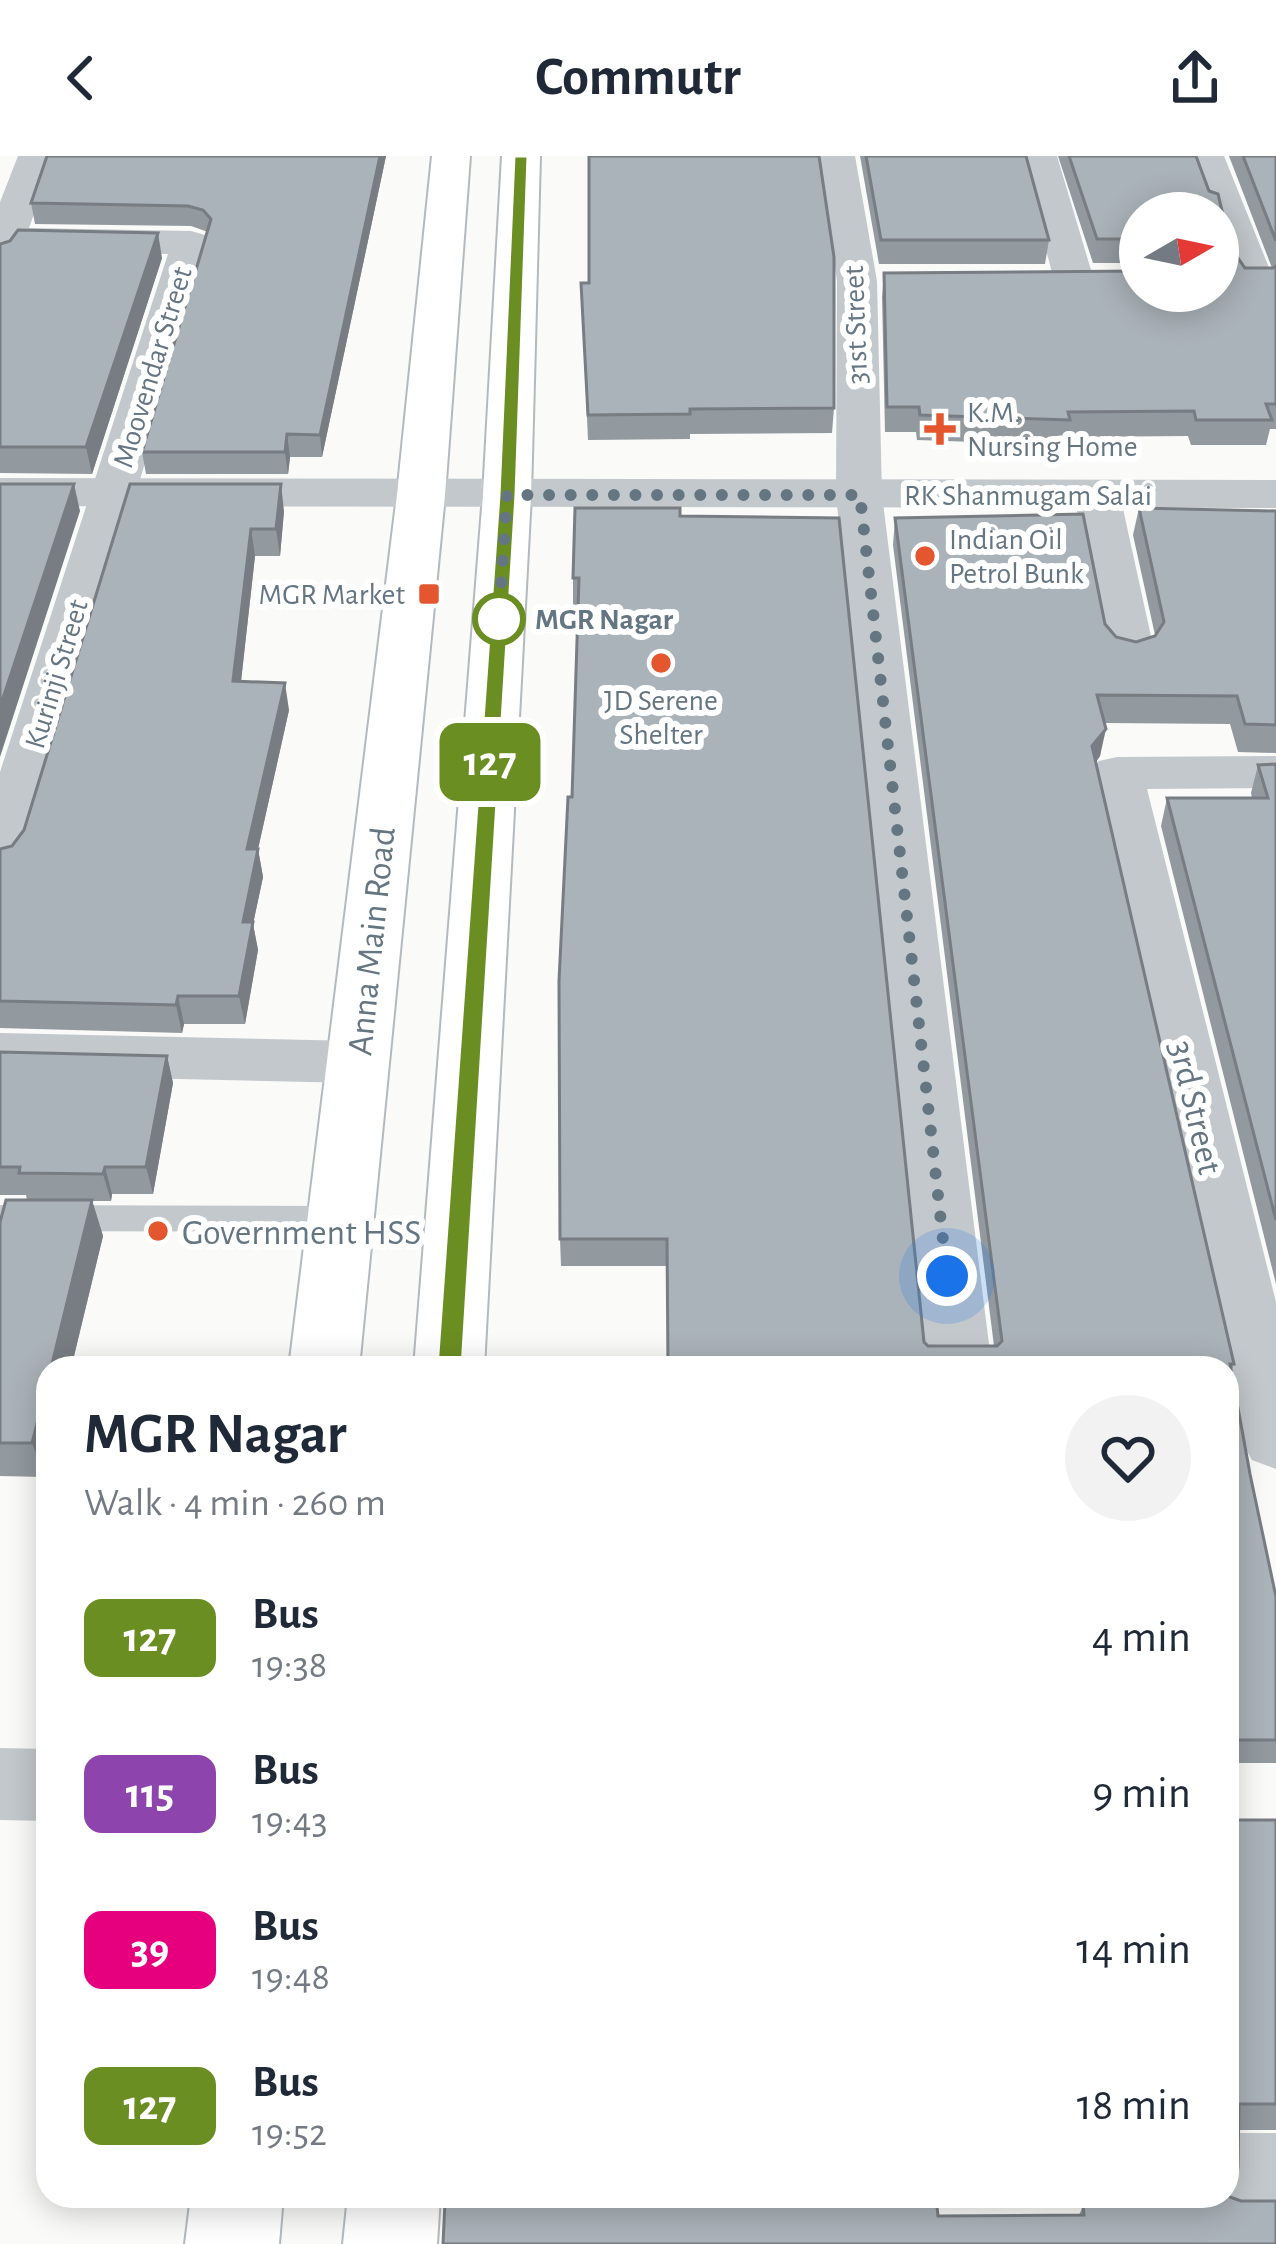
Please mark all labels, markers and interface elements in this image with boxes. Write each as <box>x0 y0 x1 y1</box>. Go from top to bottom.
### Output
icon: back <box>48 45 114 111</box>
icon: share <box>1162 45 1228 111</box>
text: Commutr <box>535 51 741 105</box>
north arrow <box>1119 192 1239 312</box>
map controls <box>1119 192 1239 312</box>
street label: Moovendar Street <box>108 263 198 471</box>
street label: 31st Street <box>839 265 873 385</box>
place label: K.M. Nursing Home <box>967 398 1137 462</box>
marker: K.M. Nursing Home <box>924 413 956 445</box>
street label: RK Shanmugam Salai <box>904 481 1152 511</box>
place label: Indian Oil Petrol Bunk <box>949 525 1084 589</box>
marker: Indian Oil Petrol Bunk <box>912 543 938 569</box>
place label: MGR Market <box>258 580 405 610</box>
marker: MGR Market <box>416 581 442 607</box>
marker: MGR Nagar <box>474 594 524 644</box>
street label: Kurinji Street <box>20 596 94 752</box>
place label: MGR Nagar <box>535 605 674 635</box>
marker: JD Serene Shelter <box>648 650 674 676</box>
place label: JD Serene Shelter <box>604 686 718 750</box>
line badge: 127 <box>421 723 559 801</box>
text: 127 <box>463 741 517 783</box>
street label: Anna Main Road <box>342 825 402 1057</box>
street label: 3rd Street <box>1162 1037 1228 1178</box>
place label: Government HSS <box>182 1215 421 1251</box>
marker: Government HSS <box>145 1218 171 1244</box>
your location <box>917 1246 977 1306</box>
button: heart <box>1065 1395 1191 1521</box>
text: MGR Nagar <box>84 1406 347 1463</box>
text: Walk · 4 min · 260 m <box>84 1484 386 1523</box>
text: Bus <box>252 1592 319 1637</box>
text: 4 min <box>1092 1615 1191 1660</box>
text: 127 <box>123 1617 177 1659</box>
text: 19:38 <box>252 1646 327 1685</box>
text: Bus <box>252 1748 319 1793</box>
text: 9 min <box>1092 1771 1191 1816</box>
text: 115 <box>126 1773 174 1815</box>
text: 19:43 <box>252 1802 328 1841</box>
text: Bus <box>252 1904 319 1949</box>
text: 14 min <box>1076 1927 1191 1972</box>
text: 39 <box>131 1929 169 1971</box>
text: 19:48 <box>252 1958 330 1997</box>
text: Bus <box>252 2060 319 2105</box>
text: 18 min <box>1077 2083 1191 2128</box>
text: 127 <box>123 2085 177 2127</box>
text: 19:52 <box>252 2114 327 2153</box>

